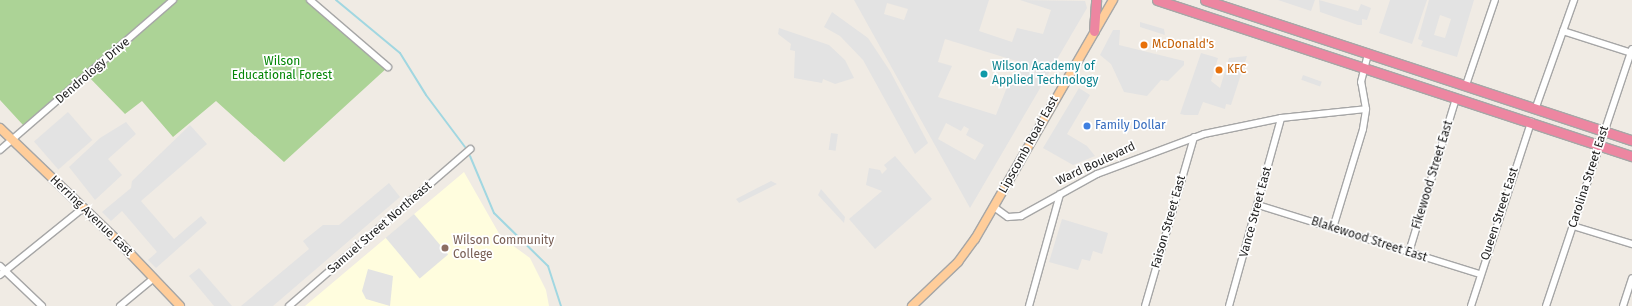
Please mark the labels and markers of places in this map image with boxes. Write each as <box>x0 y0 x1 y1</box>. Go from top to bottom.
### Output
place label: McDonald's <box>1152 38 1214 52</box>
marker: McDonald's <box>1139 40 1149 50</box>
place label: Wilson Academy of Applied Technology <box>992 60 1098 88</box>
place label: KFC <box>1227 63 1246 77</box>
marker: KFC <box>1214 65 1224 75</box>
marker: Wilson Academy of Applied Technology <box>979 69 989 79</box>
place label: Family Dollar <box>1095 119 1166 133</box>
marker: Family Dollar <box>1082 121 1092 131</box>
place label: Wilson Community College <box>453 234 554 262</box>
marker: Wilson Community College <box>440 243 450 253</box>

